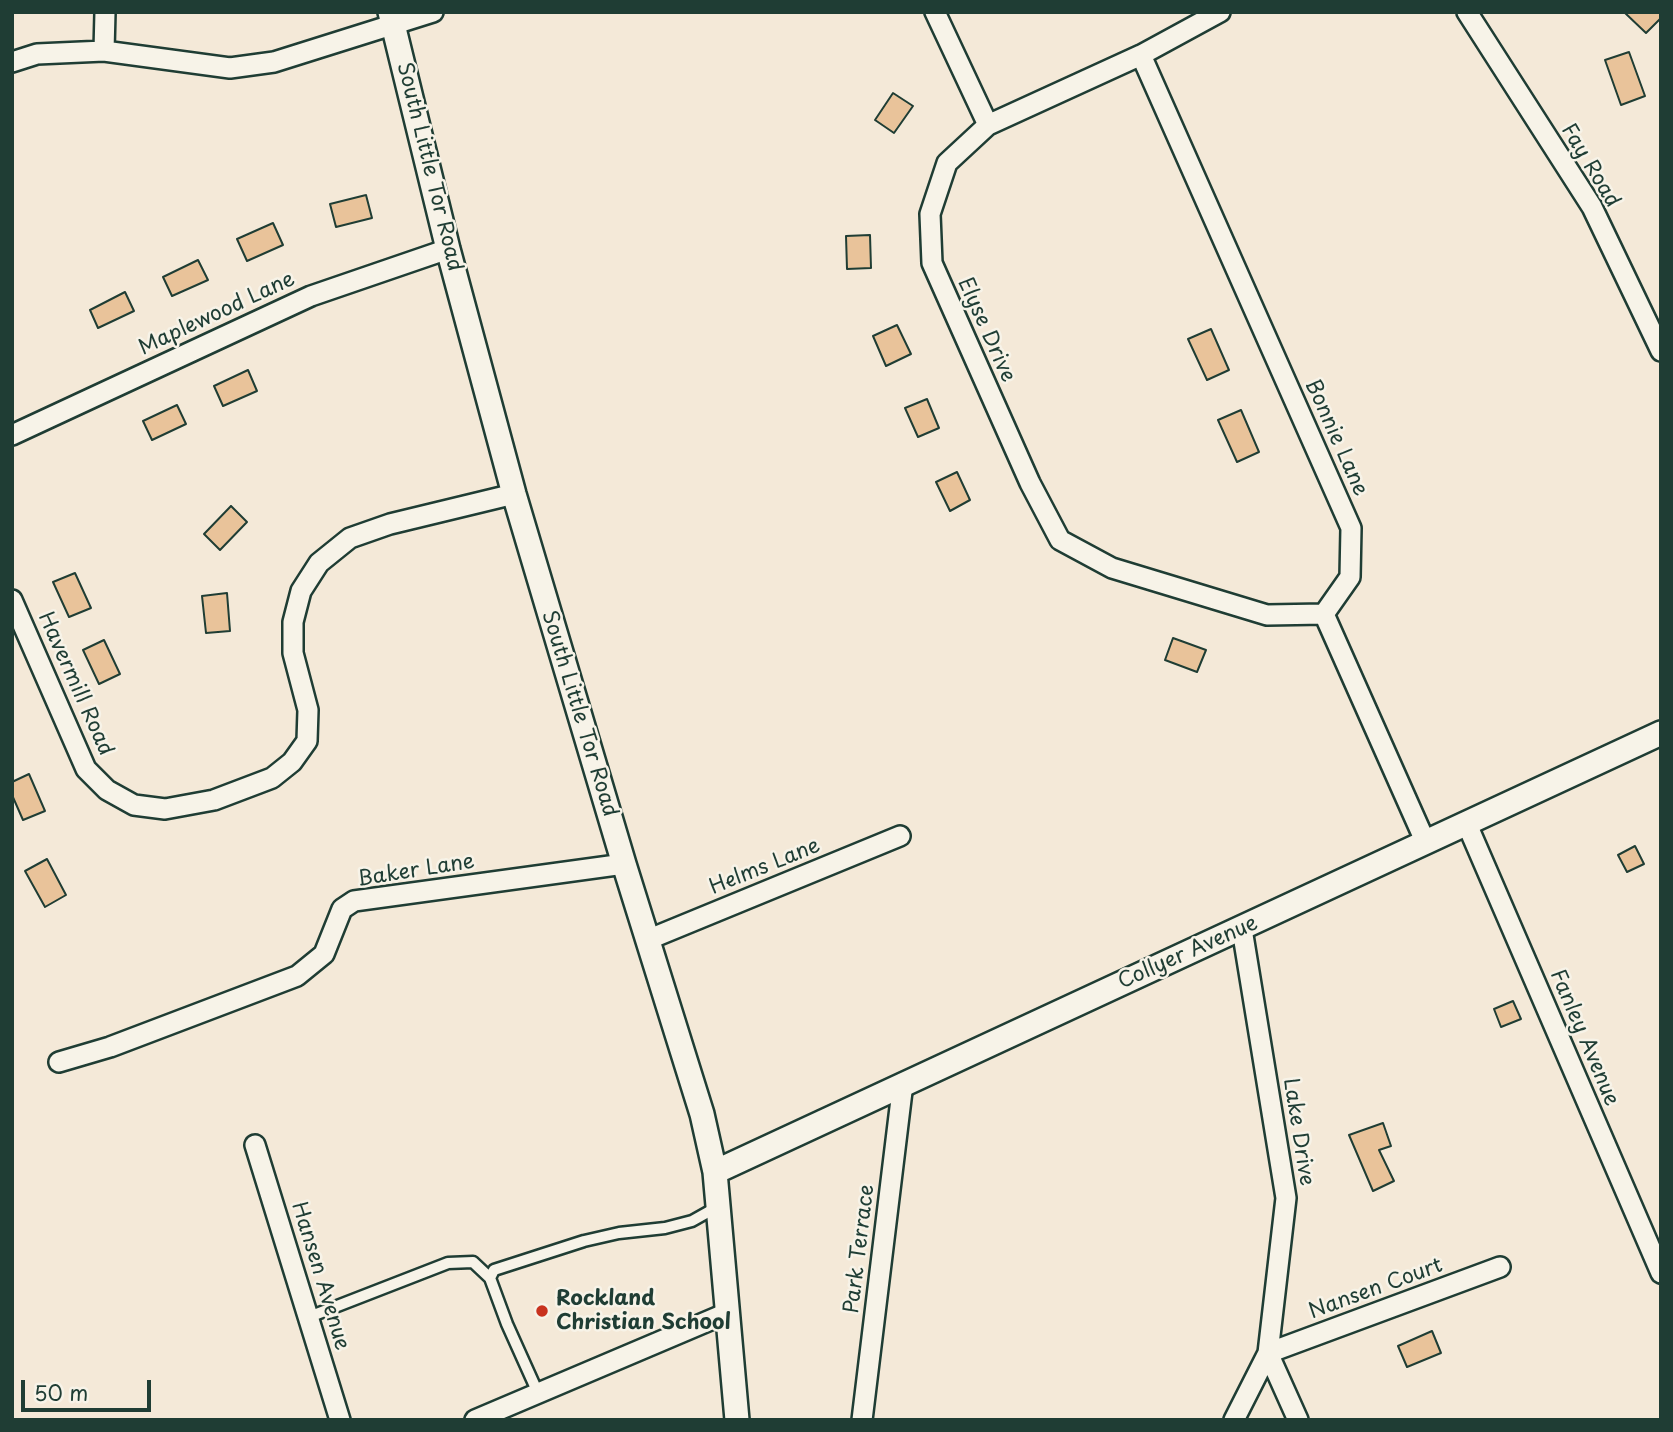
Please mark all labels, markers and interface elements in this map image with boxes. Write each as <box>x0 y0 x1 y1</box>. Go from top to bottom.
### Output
street label: South Little Tor Road <box>391 60 467 274</box>
street label: Fay Road <box>1555 120 1625 212</box>
street label: Maplewood Lane <box>135 267 299 361</box>
street label: Elyse Drive <box>952 274 1020 386</box>
street label: Bonnie Lane <box>1299 376 1373 500</box>
street label: Havermill Road <box>32 608 118 760</box>
street label: South Little Tor Road <box>536 608 622 820</box>
street label: Helms Lane <box>706 833 824 901</box>
street label: Baker Lane <box>356 849 476 893</box>
street label: Collyer Avenue <box>1114 911 1262 995</box>
street label: Fanley Avenue <box>1544 966 1624 1110</box>
street label: Lake Drive <box>1277 1076 1319 1188</box>
street label: Park Terrace <box>840 1183 880 1315</box>
street label: Hansen Avenue <box>285 1199 355 1353</box>
street label: Nansen Court <box>1306 1253 1446 1325</box>
place label: Rockland Christian School <box>556 1286 731 1336</box>
marker: Rockland Christian School <box>534 1303 550 1319</box>
scale bar <box>24 1366 154 1410</box>
text: 50 m <box>34 1376 88 1408</box>

